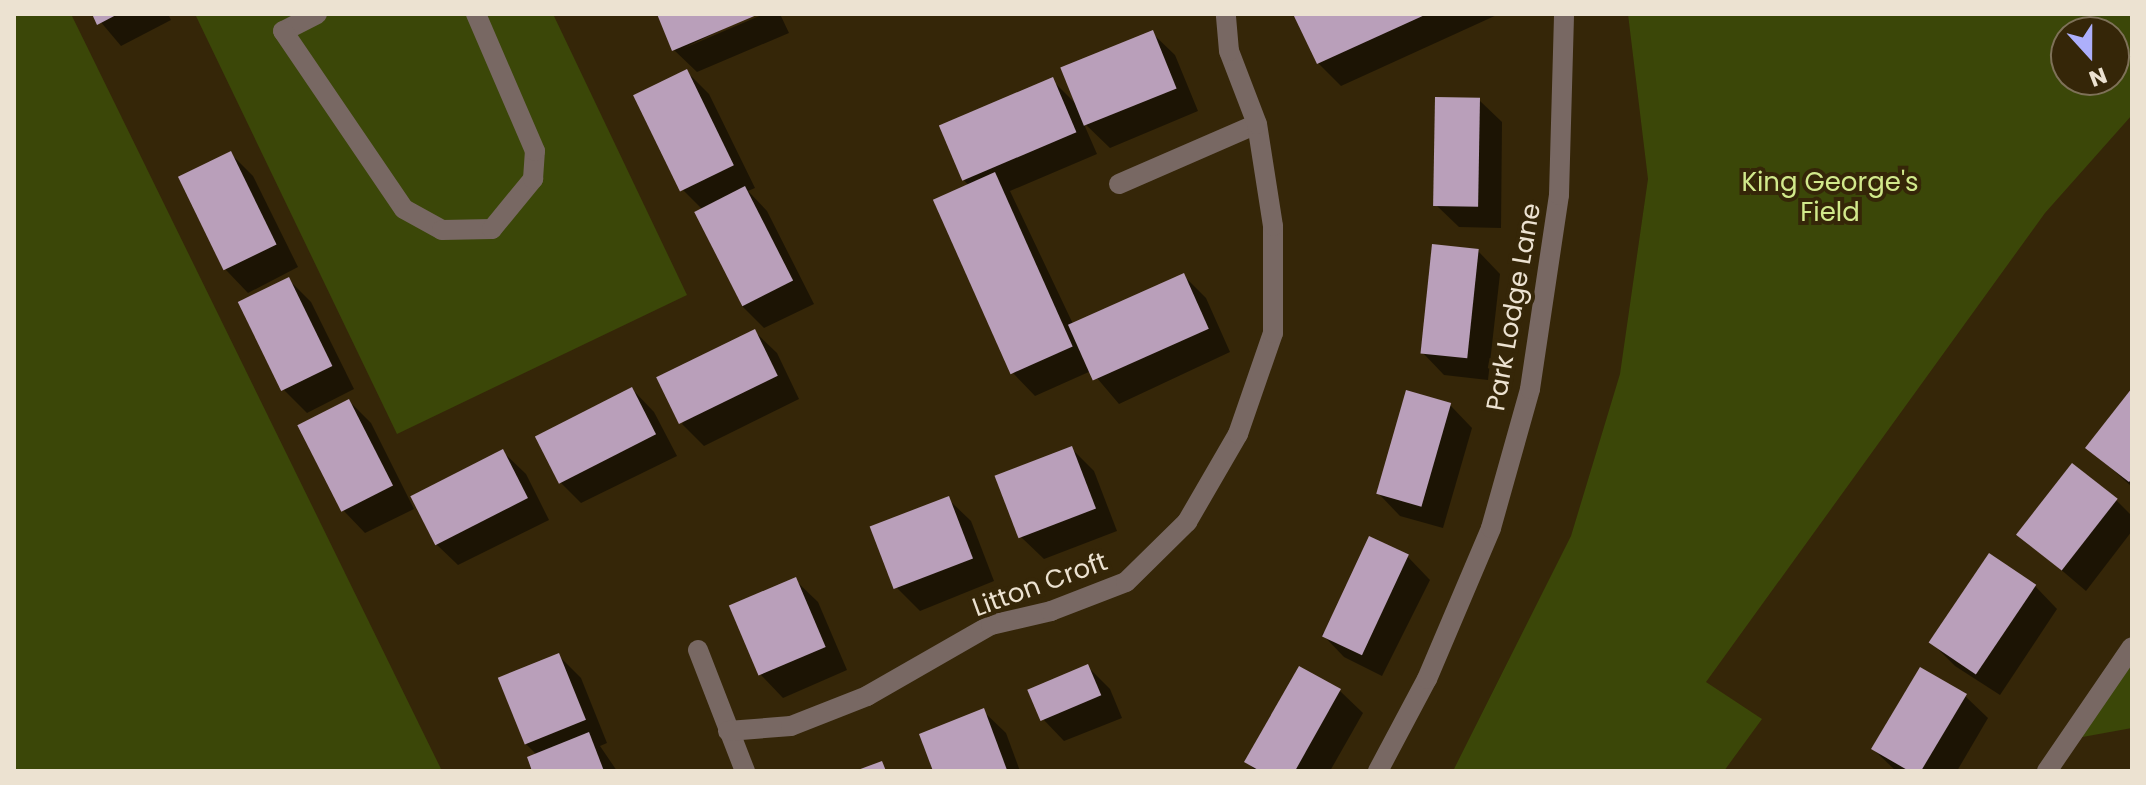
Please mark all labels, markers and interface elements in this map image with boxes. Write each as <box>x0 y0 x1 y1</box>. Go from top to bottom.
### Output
north arrow <box>2050 16 2130 96</box>
text: N <box>2085 60 2111 94</box>
park label: King George's Field <box>1741 167 1919 228</box>
street label: Park Lodge Lane <box>1480 201 1548 413</box>
street label: Litton Croft <box>968 546 1112 624</box>

